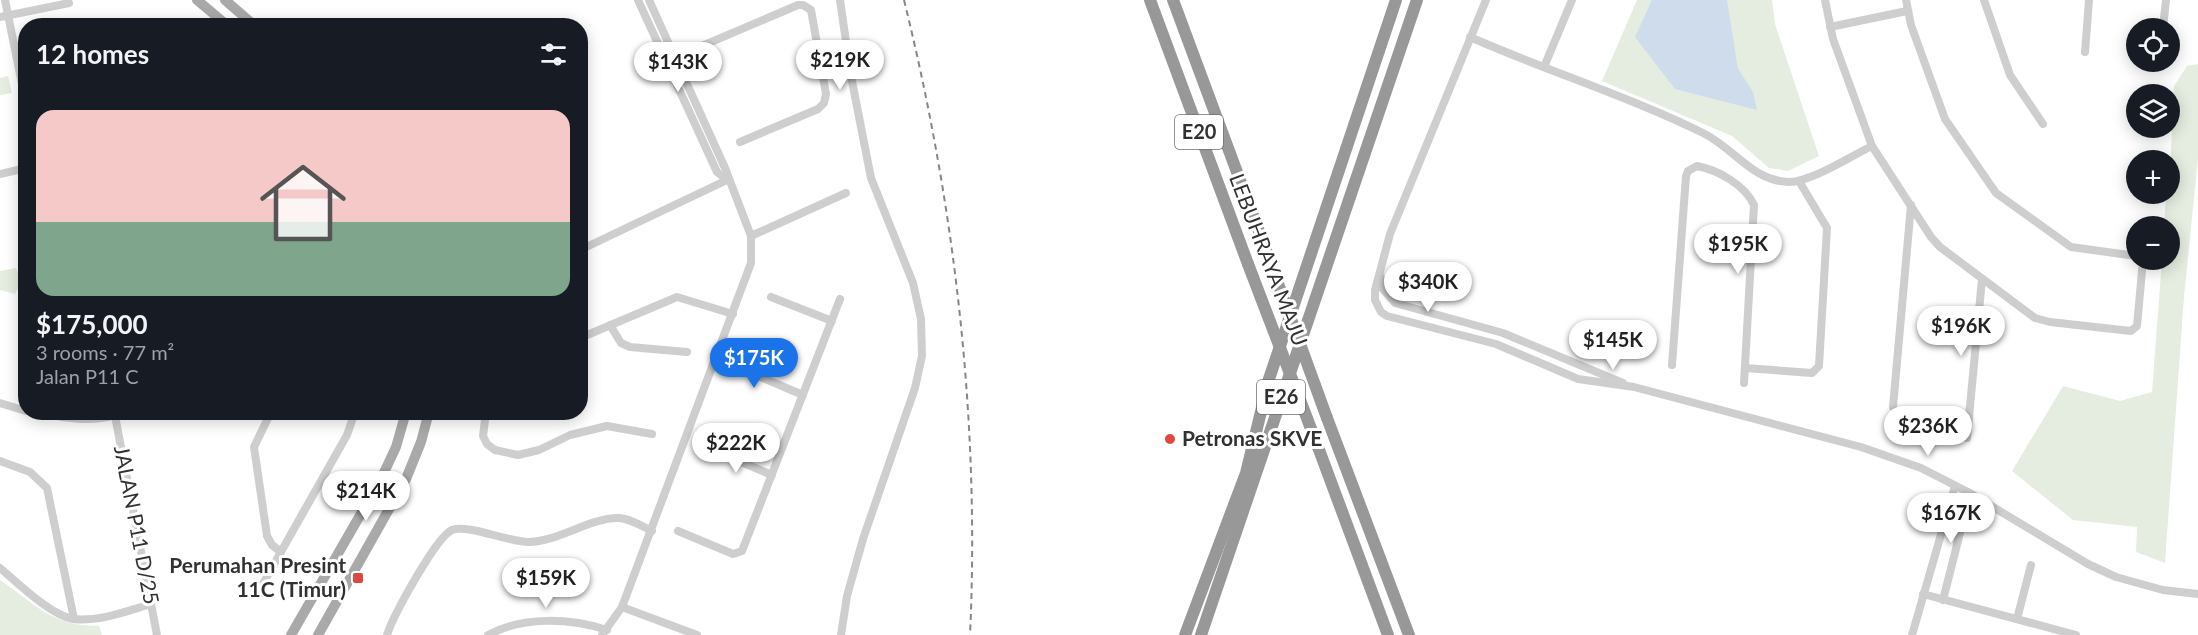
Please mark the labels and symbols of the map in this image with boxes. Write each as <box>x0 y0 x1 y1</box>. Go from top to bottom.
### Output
pin: $219K <box>798 40 882 91</box>
pin: $143K <box>636 42 720 93</box>
road number: E20 <box>1175 115 1223 149</box>
street label: LEBUHRAYA MAJU <box>1225 170 1314 349</box>
pin: $195K <box>1696 224 1780 275</box>
pin: $340K <box>1386 262 1470 313</box>
pin: $196K <box>1919 306 2003 357</box>
pin: $145K <box>1571 320 1655 371</box>
pin: $175K <box>712 338 796 389</box>
road number: E26 <box>1257 380 1305 414</box>
pin: $236K <box>1886 406 1970 457</box>
pin: $222K <box>694 423 778 474</box>
place label: Petronas SKVE <box>1182 425 1322 450</box>
marker: Petronas SKVE <box>1163 432 1177 446</box>
street label: JALAN P11 D/25 <box>110 443 165 606</box>
pin: $214K <box>324 471 408 522</box>
pin: $167K <box>1909 493 1993 544</box>
place label: Perumahan Presint 11C (Timur) <box>169 552 346 601</box>
pin: $159K <box>504 558 588 609</box>
marker: Perumahan Presint 11C (Timur) <box>351 571 365 585</box>

